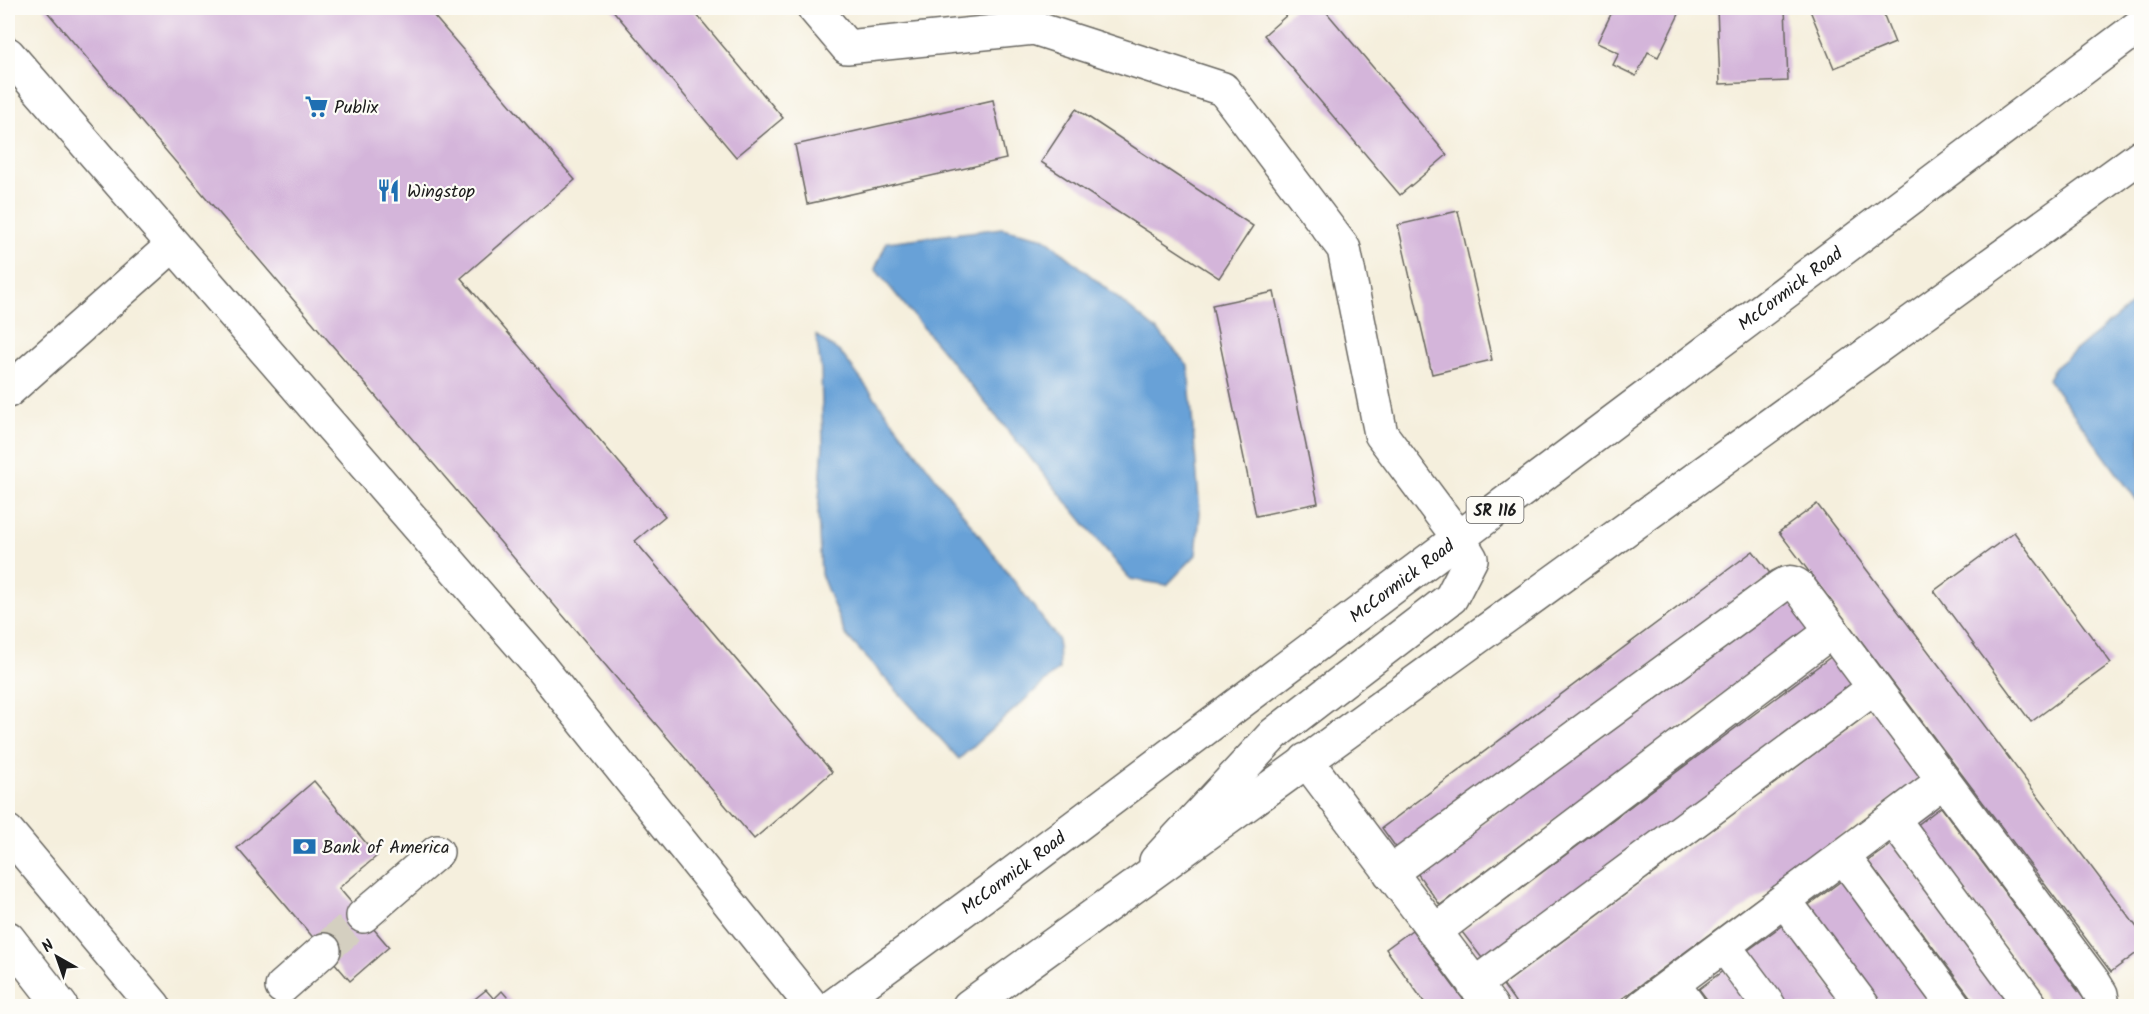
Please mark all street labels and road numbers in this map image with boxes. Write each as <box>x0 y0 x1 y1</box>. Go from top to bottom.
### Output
street label: McCormick Road <box>1732 240 1851 339</box>
road number: SR 116 <box>1466 497 1524 523</box>
street label: McCormick Road <box>1344 532 1462 631</box>
street label: McCormick Road <box>955 824 1074 923</box>

